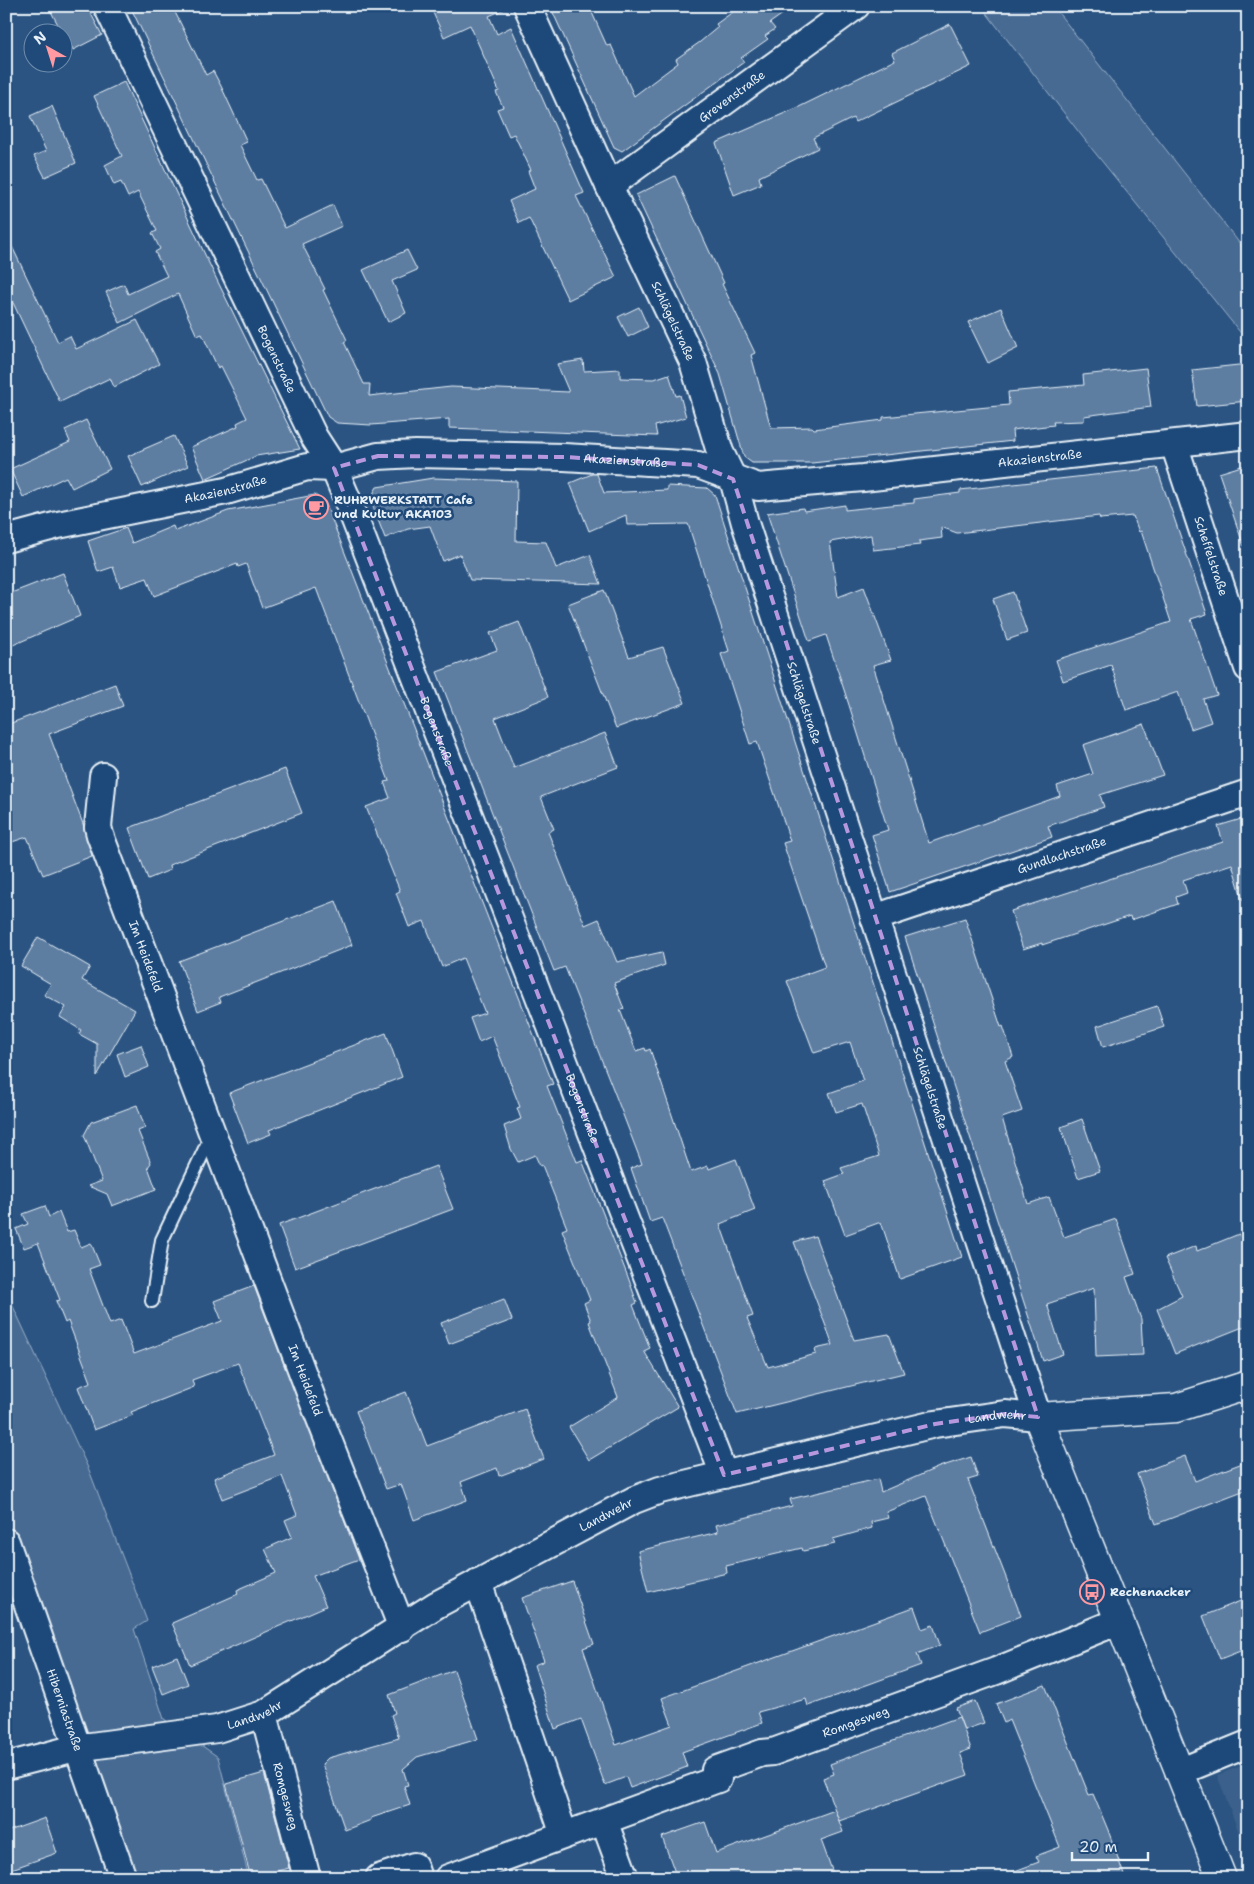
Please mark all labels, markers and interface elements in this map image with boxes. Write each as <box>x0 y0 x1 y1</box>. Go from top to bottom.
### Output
north arrow <box>22 22 72 72</box>
text: N <box>30 27 50 48</box>
street label: Grevenstraße <box>695 67 769 126</box>
street label: Schlägelstraße <box>648 279 699 364</box>
street label: Bogenstraße <box>254 323 300 396</box>
street label: Akazienstraße <box>997 446 1083 471</box>
street label: Akazienstraße <box>583 450 668 471</box>
street label: Akazienstraße <box>183 471 269 507</box>
place label: RUHRWERKSTATT Cafe und Kultur AKA103 <box>334 492 473 522</box>
cafe icon: RUHRWERKSTATT Cafe und Kultur AKA103 <box>303 494 329 520</box>
street label: Scheffelstraße <box>1190 514 1232 598</box>
street label: Schlägelstraße <box>783 660 825 747</box>
street label: Bogenstraße <box>416 695 458 769</box>
street label: Gundlachstraße <box>1015 833 1109 878</box>
street label: Im Heidefeld <box>125 918 167 995</box>
street label: Schlägelstraße <box>909 1045 951 1132</box>
street label: Bogenstraße <box>562 1071 603 1146</box>
street label: Im Heidefeld <box>285 1342 326 1419</box>
street label: Landwehr <box>967 1406 1027 1427</box>
street label: Landwehr <box>576 1494 636 1536</box>
bus stop icon: Rechenacker <box>1079 1579 1105 1605</box>
place label: Rechenacker <box>1110 1584 1191 1600</box>
street label: Hiberniastraße <box>43 1667 86 1754</box>
street label: Landwehr <box>225 1696 286 1733</box>
street label: Romgesweg <box>820 1703 891 1741</box>
street label: Romgesweg <box>269 1761 302 1832</box>
scale bar <box>1072 1829 1148 1861</box>
text: 20 m <box>1079 1837 1118 1857</box>

